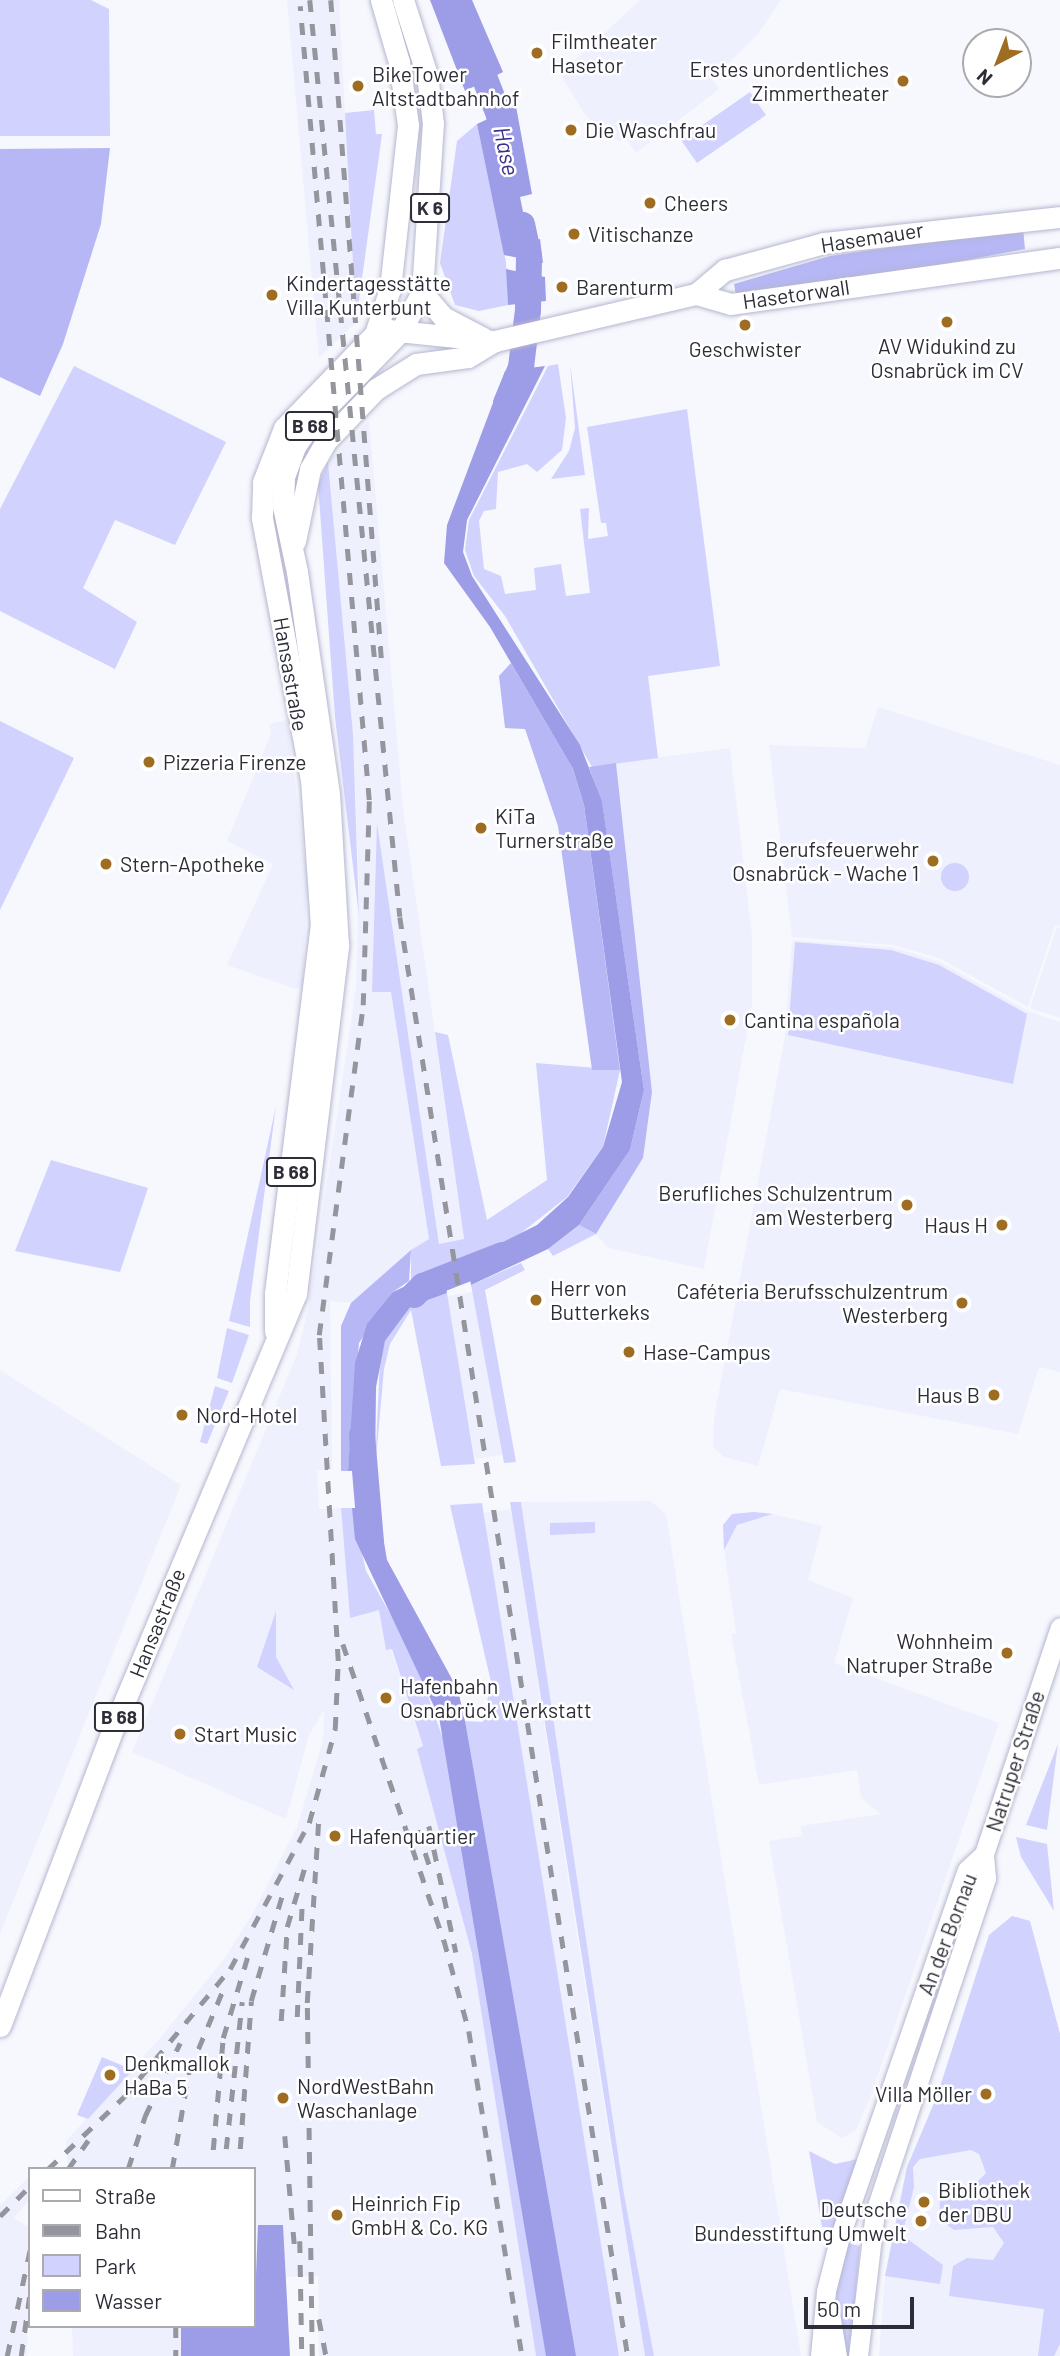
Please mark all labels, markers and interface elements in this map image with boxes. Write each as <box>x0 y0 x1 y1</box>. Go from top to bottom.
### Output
place label: Filmtheater Hasetor <box>551 28 657 78</box>
north arrow <box>962 28 1032 98</box>
marker: Filmtheater Hasetor <box>529 45 545 61</box>
place label: Erstes unordentliches Zimmertheater <box>690 56 889 106</box>
place label: BikeTower Altstadtbahnhof <box>372 61 520 111</box>
text: N <box>972 65 996 90</box>
marker: Erstes unordentliches Zimmertheater <box>895 73 911 89</box>
marker: BikeTower Altstadtbahnhof <box>350 78 366 94</box>
place label: Die Waschfrau <box>585 117 716 143</box>
marker: Die Waschfrau <box>563 122 579 138</box>
water label: Hase <box>488 124 526 178</box>
place label: Cheers <box>664 190 728 216</box>
road number: K 6 <box>409 192 451 224</box>
marker: Cheers <box>642 195 658 211</box>
street label: Hasemauer <box>819 216 925 258</box>
place label: Vitischanze <box>588 221 694 247</box>
marker: Vitischanze <box>566 226 582 242</box>
place label: Kindertagesstätte Villa Kunterbunt <box>286 270 451 320</box>
place label: Barenturm <box>576 274 674 300</box>
street label: Hasetorwall <box>741 274 851 314</box>
marker: Barenturm <box>554 279 570 295</box>
marker: Kindertagesstätte Villa Kunterbunt <box>264 287 280 303</box>
marker: AV Widukind zu Osnabrück im CV <box>939 314 955 330</box>
marker: Geschwister <box>737 317 753 333</box>
place label: AV Widukind zu Osnabrück im CV <box>870 333 1024 383</box>
place label: Geschwister <box>689 336 801 362</box>
road number: B 68 <box>284 410 336 442</box>
street label: Hansastraße <box>269 615 313 733</box>
place label: Pizzeria Firenze <box>163 749 306 775</box>
marker: Pizzeria Firenze <box>141 754 157 770</box>
place label: KiTa Turnerstraße <box>495 803 614 853</box>
marker: KiTa Turnerstraße <box>473 820 489 836</box>
place label: Berufsfeuerwehr Osnabrück - Wache 1 <box>732 836 919 886</box>
place label: Stern-Apotheke <box>120 851 265 877</box>
marker: Berufsfeuerwehr Osnabrück - Wache 1 <box>925 853 941 869</box>
marker: Stern-Apotheke <box>98 856 114 872</box>
place label: Cantina española <box>744 1007 900 1033</box>
marker: Cantina española <box>722 1012 738 1028</box>
road number: B 68 <box>265 1156 317 1188</box>
place label: Berufliches Schulzentrum am Westerberg <box>658 1180 893 1230</box>
marker: Berufliches Schulzentrum am Westerberg <box>899 1197 915 1213</box>
place label: Haus H <box>924 1212 988 1238</box>
marker: Haus H <box>994 1217 1010 1233</box>
place label: Herr von Butterkeks <box>550 1275 650 1325</box>
place label: Caféteria Berufsschulzentrum Westerberg <box>676 1278 948 1328</box>
marker: Herr von Butterkeks <box>528 1292 544 1308</box>
marker: Caféteria Berufsschulzentrum Westerberg <box>954 1295 970 1311</box>
place label: Hase-Campus <box>643 1339 771 1365</box>
marker: Hase-Campus <box>621 1344 637 1360</box>
place label: Haus B <box>917 1382 980 1408</box>
marker: Haus B <box>986 1387 1002 1403</box>
place label: Nord-Hotel <box>196 1402 297 1428</box>
marker: Nord-Hotel <box>174 1407 190 1423</box>
street label: Hansastraße <box>124 1565 190 1681</box>
place label: Wohnheim Natruper Straße <box>846 1628 993 1678</box>
marker: Wohnheim Natruper Straße <box>999 1645 1015 1661</box>
place label: Hafenbahn Osnabrück Werkstatt <box>400 1673 592 1723</box>
street label: Natruper Straße <box>980 1687 1050 1835</box>
marker: Hafenbahn Osnabrück Werkstatt <box>378 1690 394 1706</box>
road number: B 68 <box>93 1702 145 1732</box>
place label: Start Music <box>194 1721 297 1747</box>
marker: Start Music <box>172 1726 188 1742</box>
place label: Hafenquartier <box>349 1823 476 1849</box>
marker: Hafenquartier <box>327 1828 343 1844</box>
street label: An der Bornau <box>912 1870 982 1998</box>
place label: Denkmallok HaBa 5 <box>124 2050 230 2100</box>
marker: Denkmallok HaBa 5 <box>102 2067 118 2083</box>
place label: NordWestBahn Waschanlage <box>297 2073 434 2123</box>
place label: Villa Möller <box>875 2081 972 2107</box>
marker: Villa Möller <box>978 2086 994 2102</box>
marker: NordWestBahn Waschanlage <box>275 2090 291 2106</box>
legend <box>28 2167 256 2328</box>
place label: Bibliothek der DBU <box>938 2177 1030 2227</box>
text: Straße <box>95 2183 156 2208</box>
place label: Heinrich Fip GmbH & Co. KG <box>351 2190 488 2240</box>
marker: Bibliothek der DBU <box>916 2194 932 2210</box>
place label: Deutsche Bundesstiftung Umwelt <box>694 2196 907 2246</box>
marker: Heinrich Fip GmbH & Co. KG <box>329 2207 345 2223</box>
marker: Deutsche Bundesstiftung Umwelt <box>913 2213 929 2229</box>
text: Bahn <box>95 2218 141 2243</box>
text: Park <box>95 2253 136 2278</box>
scale bar <box>808 2282 918 2326</box>
text: Wasser <box>95 2288 162 2313</box>
text: 50 m <box>817 2296 861 2321</box>

